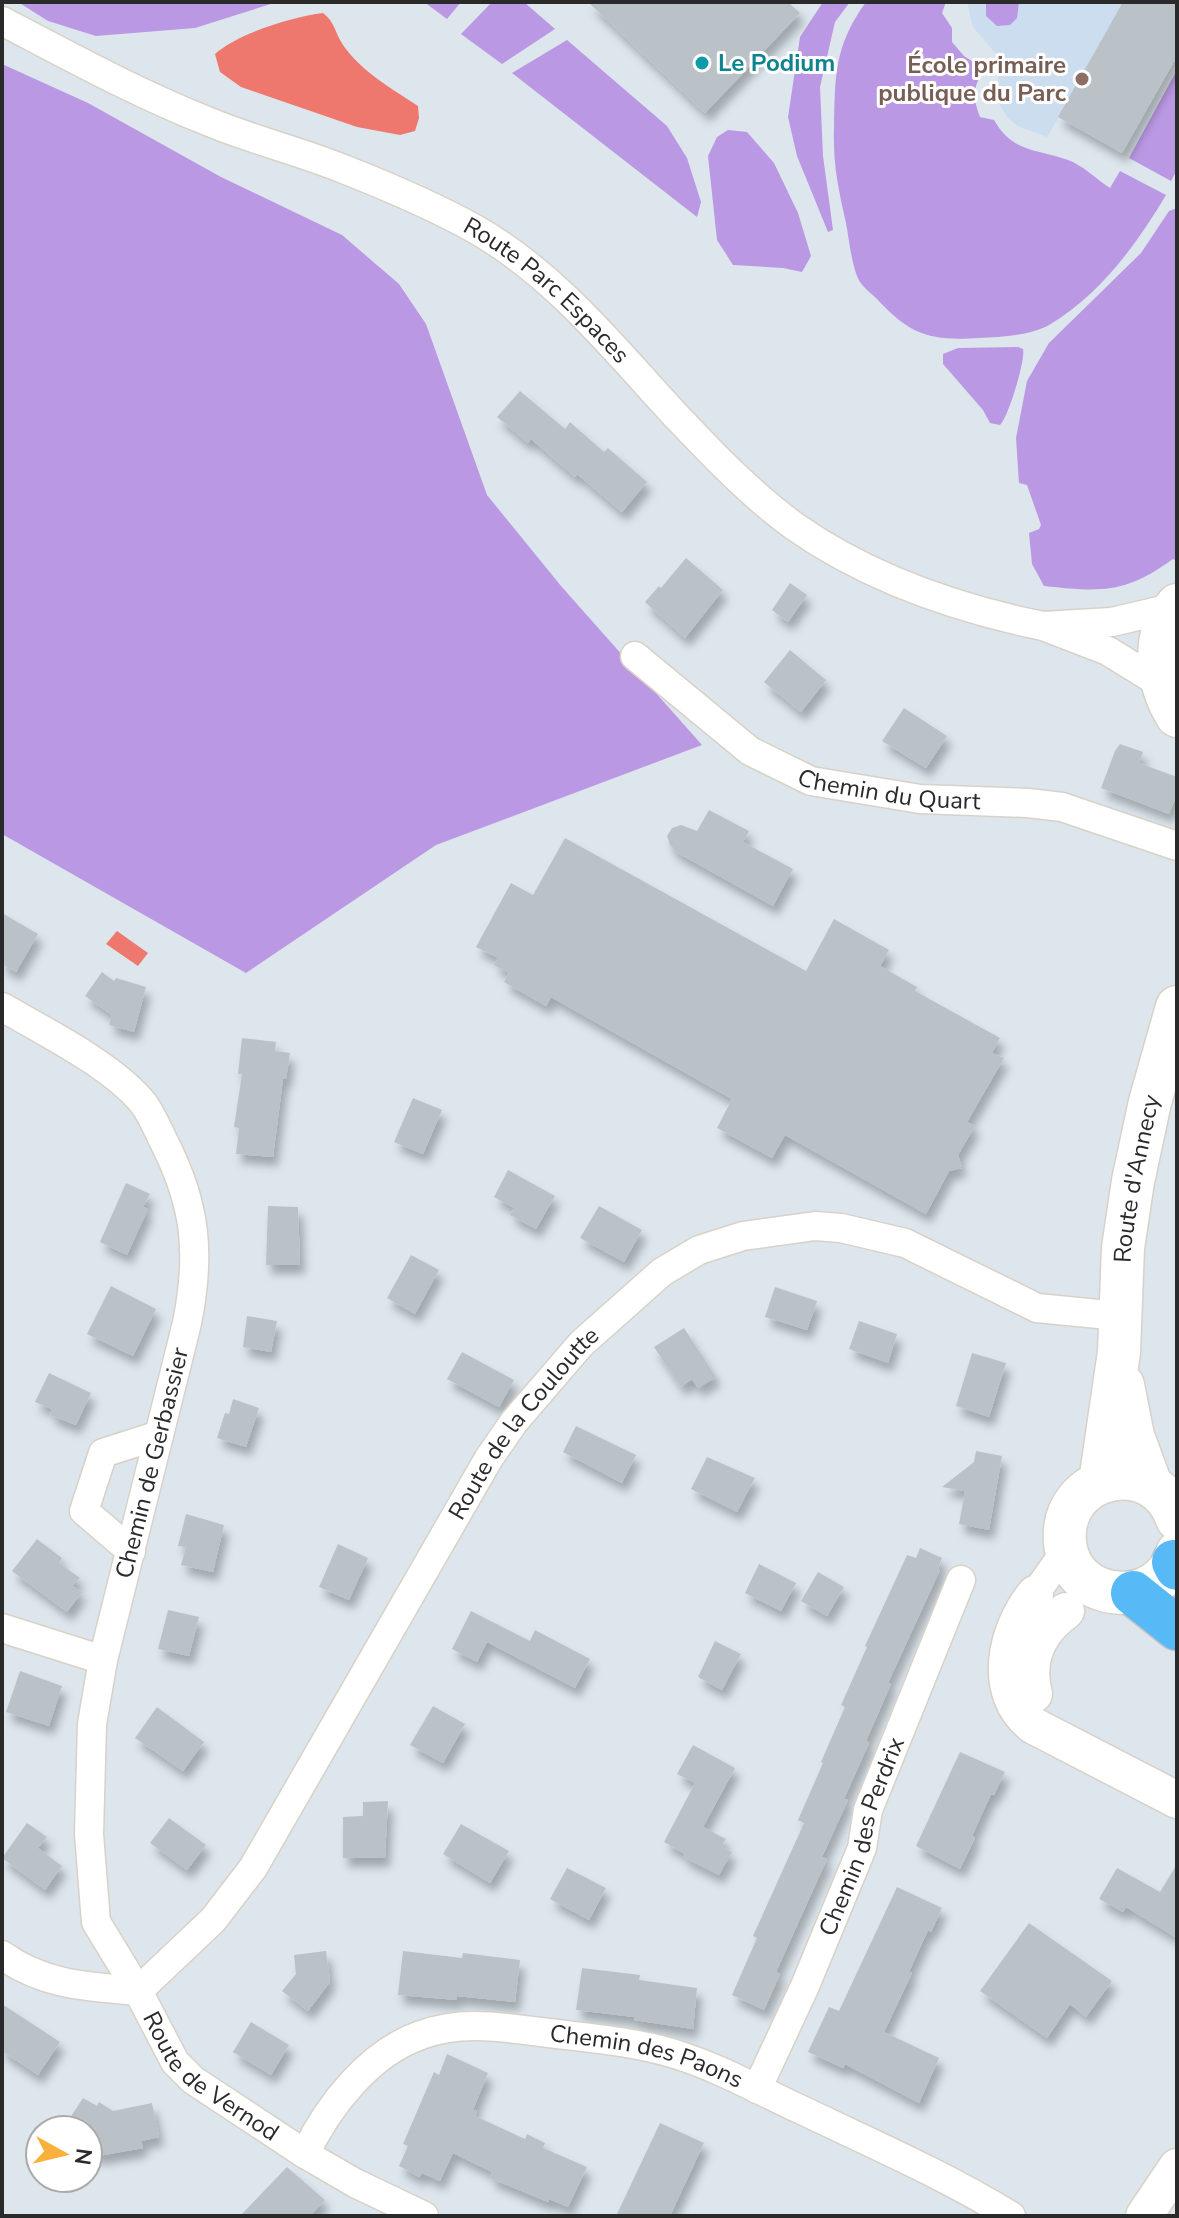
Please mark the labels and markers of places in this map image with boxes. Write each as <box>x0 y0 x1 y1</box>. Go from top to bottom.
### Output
place label: Le Podium <box>718 47 835 79</box>
place label: École primaire publique du Parc <box>878 49 1067 109</box>
marker: Le Podium <box>693 54 711 72</box>
marker: École primaire publique du Parc <box>1073 70 1091 88</box>

